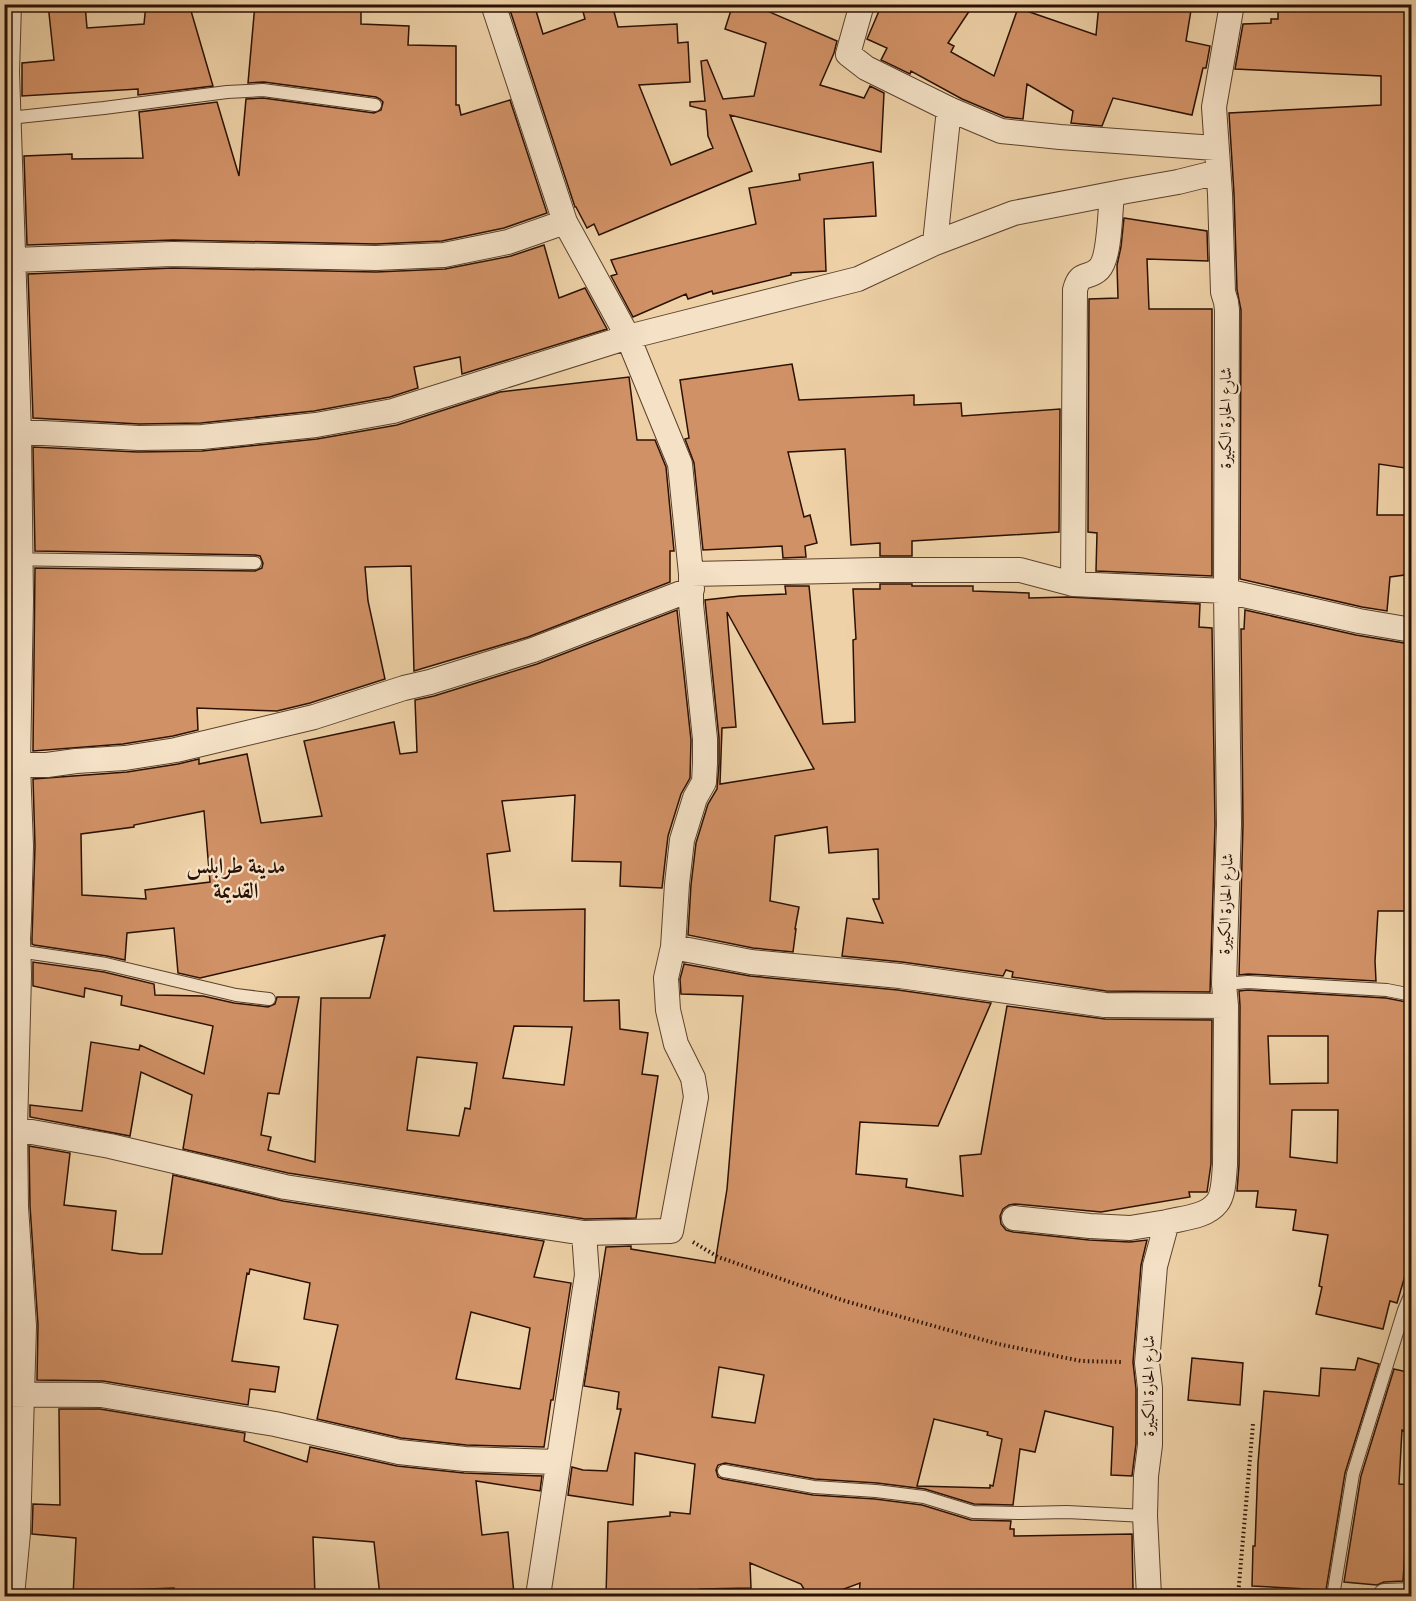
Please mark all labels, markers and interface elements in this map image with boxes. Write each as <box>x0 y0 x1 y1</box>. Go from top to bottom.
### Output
street label: شارع الحارة الكبيرة <box>1217 367 1239 469</box>
district label: مدينة طرابلس القديمة <box>186 853 286 906</box>
street label: شارع الحارة الكبيرة <box>1215 853 1241 955</box>
street label: شارع الحارة الكبيرة <box>1140 1335 1162 1437</box>

